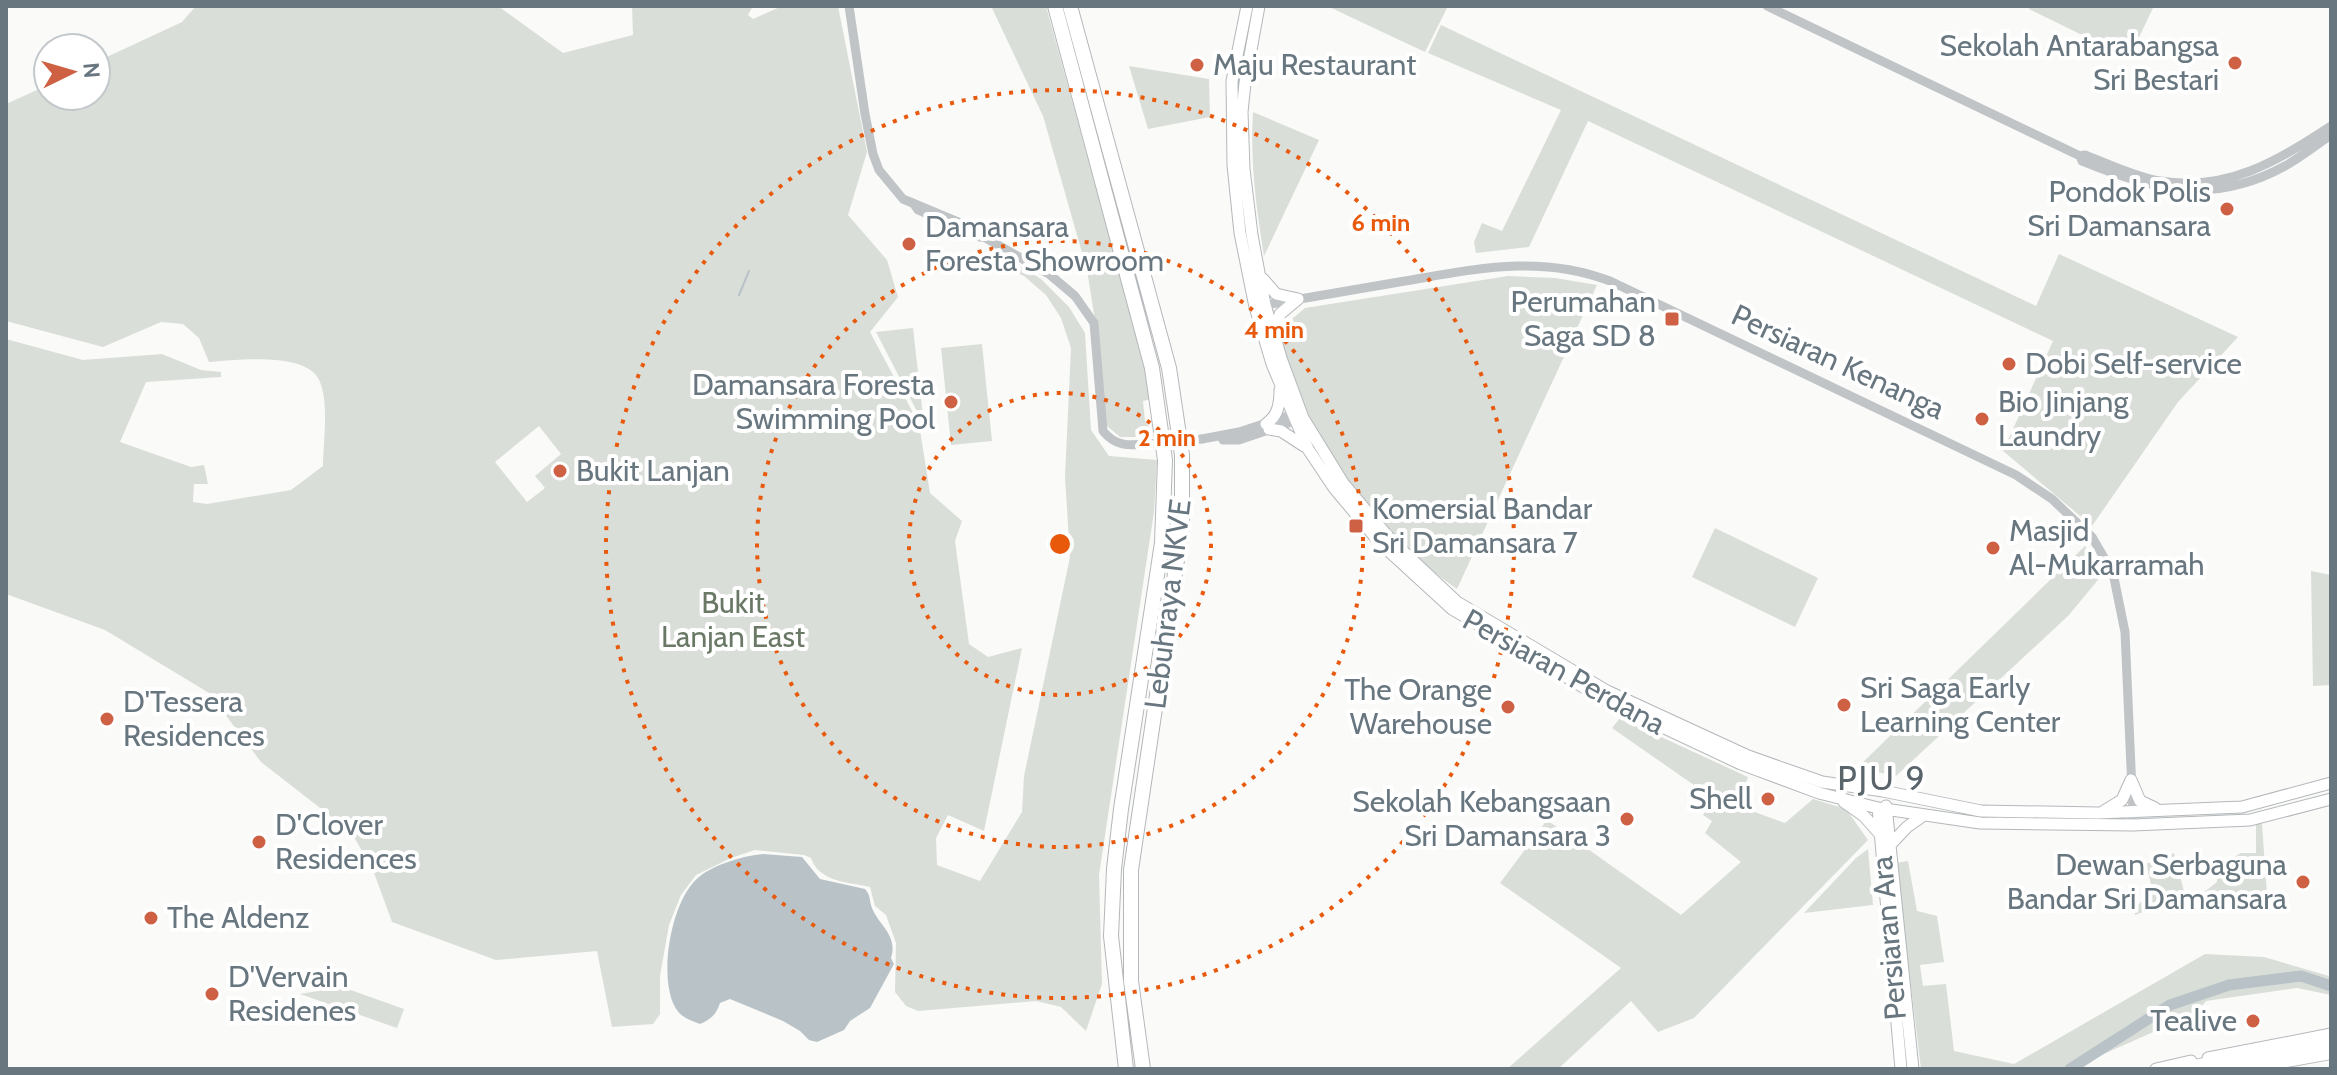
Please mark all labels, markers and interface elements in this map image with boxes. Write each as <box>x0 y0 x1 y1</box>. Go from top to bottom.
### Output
place label: Sekolah Antarabangsa Sri Bestari <box>1940 27 2220 98</box>
north arrow <box>32 32 112 112</box>
place label: Maju Restaurant <box>1213 46 1416 83</box>
marker: Sekolah Antarabangsa Sri Bestari <box>2226 54 2244 72</box>
marker: Maju Restaurant <box>1188 56 1206 74</box>
text: N <box>77 61 106 79</box>
place label: Pondok Polis Sri Damansara <box>2027 173 2212 244</box>
marker: Pondok Polis Sri Damansara <box>2218 200 2236 218</box>
place label: Damansara Foresta Showroom <box>925 208 1164 279</box>
text: 6 min <box>1352 208 1410 237</box>
marker: Damansara Foresta Showroom <box>900 235 918 253</box>
place label: Perumahan Saga SD 8 <box>1511 283 1656 354</box>
street label: Persiaran Kenanga <box>1726 296 1951 427</box>
marker: Perumahan Saga SD 8 <box>1663 310 1681 328</box>
text: 4 min <box>1244 315 1304 344</box>
place label: Dobi Self-service <box>2025 345 2242 382</box>
marker: Dobi Self-service <box>2000 355 2018 373</box>
place label: Damansara Foresta Swimming Pool <box>692 366 936 437</box>
place label: Bio Jinjang Laundry <box>1998 383 2129 454</box>
marker: Damansara Foresta Swimming Pool <box>942 393 960 411</box>
marker: Bio Jinjang Laundry <box>1973 410 1991 428</box>
text: 2 min <box>1138 423 1196 452</box>
place label: Bukit Lanjan <box>576 452 730 489</box>
marker: Bukit Lanjan <box>551 462 569 480</box>
place label: Komersial Bandar Sri Damansara 7 <box>1372 490 1593 561</box>
street label: Lebuhraya NKVE <box>1136 497 1199 711</box>
place label: Masjid Al-Mukarramah <box>2009 512 2205 583</box>
marker: Komersial Bandar Sri Damansara 7 <box>1347 517 1365 535</box>
centre of rings <box>1046 530 1074 558</box>
marker: Masjid Al-Mukarramah <box>1984 539 2002 557</box>
park label: Bukit Lanjan East <box>661 584 805 655</box>
street label: Persiaran Perdana <box>1457 601 1672 743</box>
place label: Sri Saga Early Learning Center <box>1860 669 2061 740</box>
place label: The Orange Warehouse <box>1344 671 1492 742</box>
place label: D'Tessera Residences <box>123 683 265 754</box>
marker: Sri Saga Early Learning Center <box>1835 696 1853 714</box>
marker: The Orange Warehouse <box>1499 698 1517 716</box>
marker: D'Tessera Residences <box>98 710 116 728</box>
district label: PJU 9 <box>1837 757 1927 799</box>
place label: Shell <box>1689 780 1752 817</box>
place label: Sekolah Kebangsaan Sri Damansara 3 <box>1352 783 1611 854</box>
marker: Shell <box>1759 790 1777 808</box>
place label: D'Clover Residences <box>275 806 417 877</box>
marker: Sekolah Kebangsaan Sri Damansara 3 <box>1618 810 1636 828</box>
marker: D'Clover Residences <box>250 833 268 851</box>
place label: Dewan Serbaguna Bandar Sri Damansara <box>2007 846 2288 917</box>
street label: Persiaran Ara <box>1863 854 1914 1021</box>
marker: Dewan Serbaguna Bandar Sri Damansara <box>2294 873 2312 891</box>
place label: The Aldenz <box>167 899 309 936</box>
marker: The Aldenz <box>142 909 160 927</box>
place label: D'Vervain Residenes <box>228 958 356 1029</box>
marker: D'Vervain Residenes <box>203 985 221 1003</box>
place label: Tealive <box>2150 1002 2237 1039</box>
marker: Tealive <box>2244 1012 2262 1030</box>

